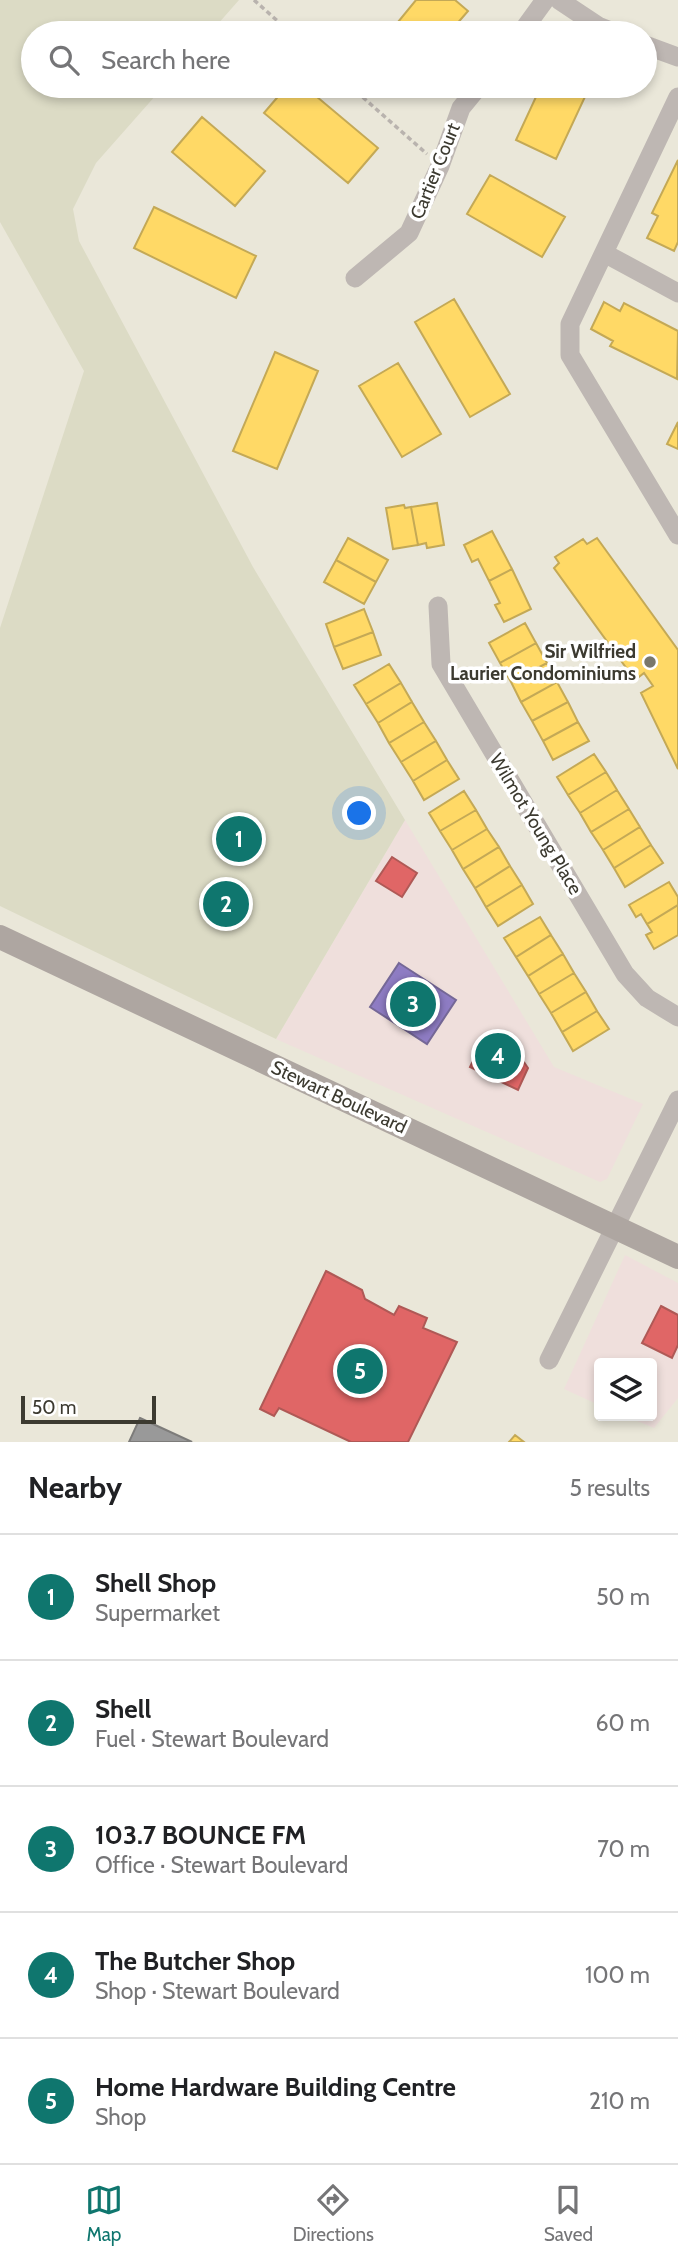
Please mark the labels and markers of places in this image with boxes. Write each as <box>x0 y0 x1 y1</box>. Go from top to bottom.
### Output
place label: Sir Wilfried Laurier Condominiums <box>450 640 636 685</box>
marker: Sir Wilfried Laurier Condominiums <box>642 654 658 670</box>
pin: 1 <box>216 813 262 865</box>
pin: 2 <box>203 878 249 930</box>
pin: 3 <box>390 978 436 1030</box>
pin: 4 <box>475 1030 521 1082</box>
pin: 5 <box>337 1345 383 1397</box>

